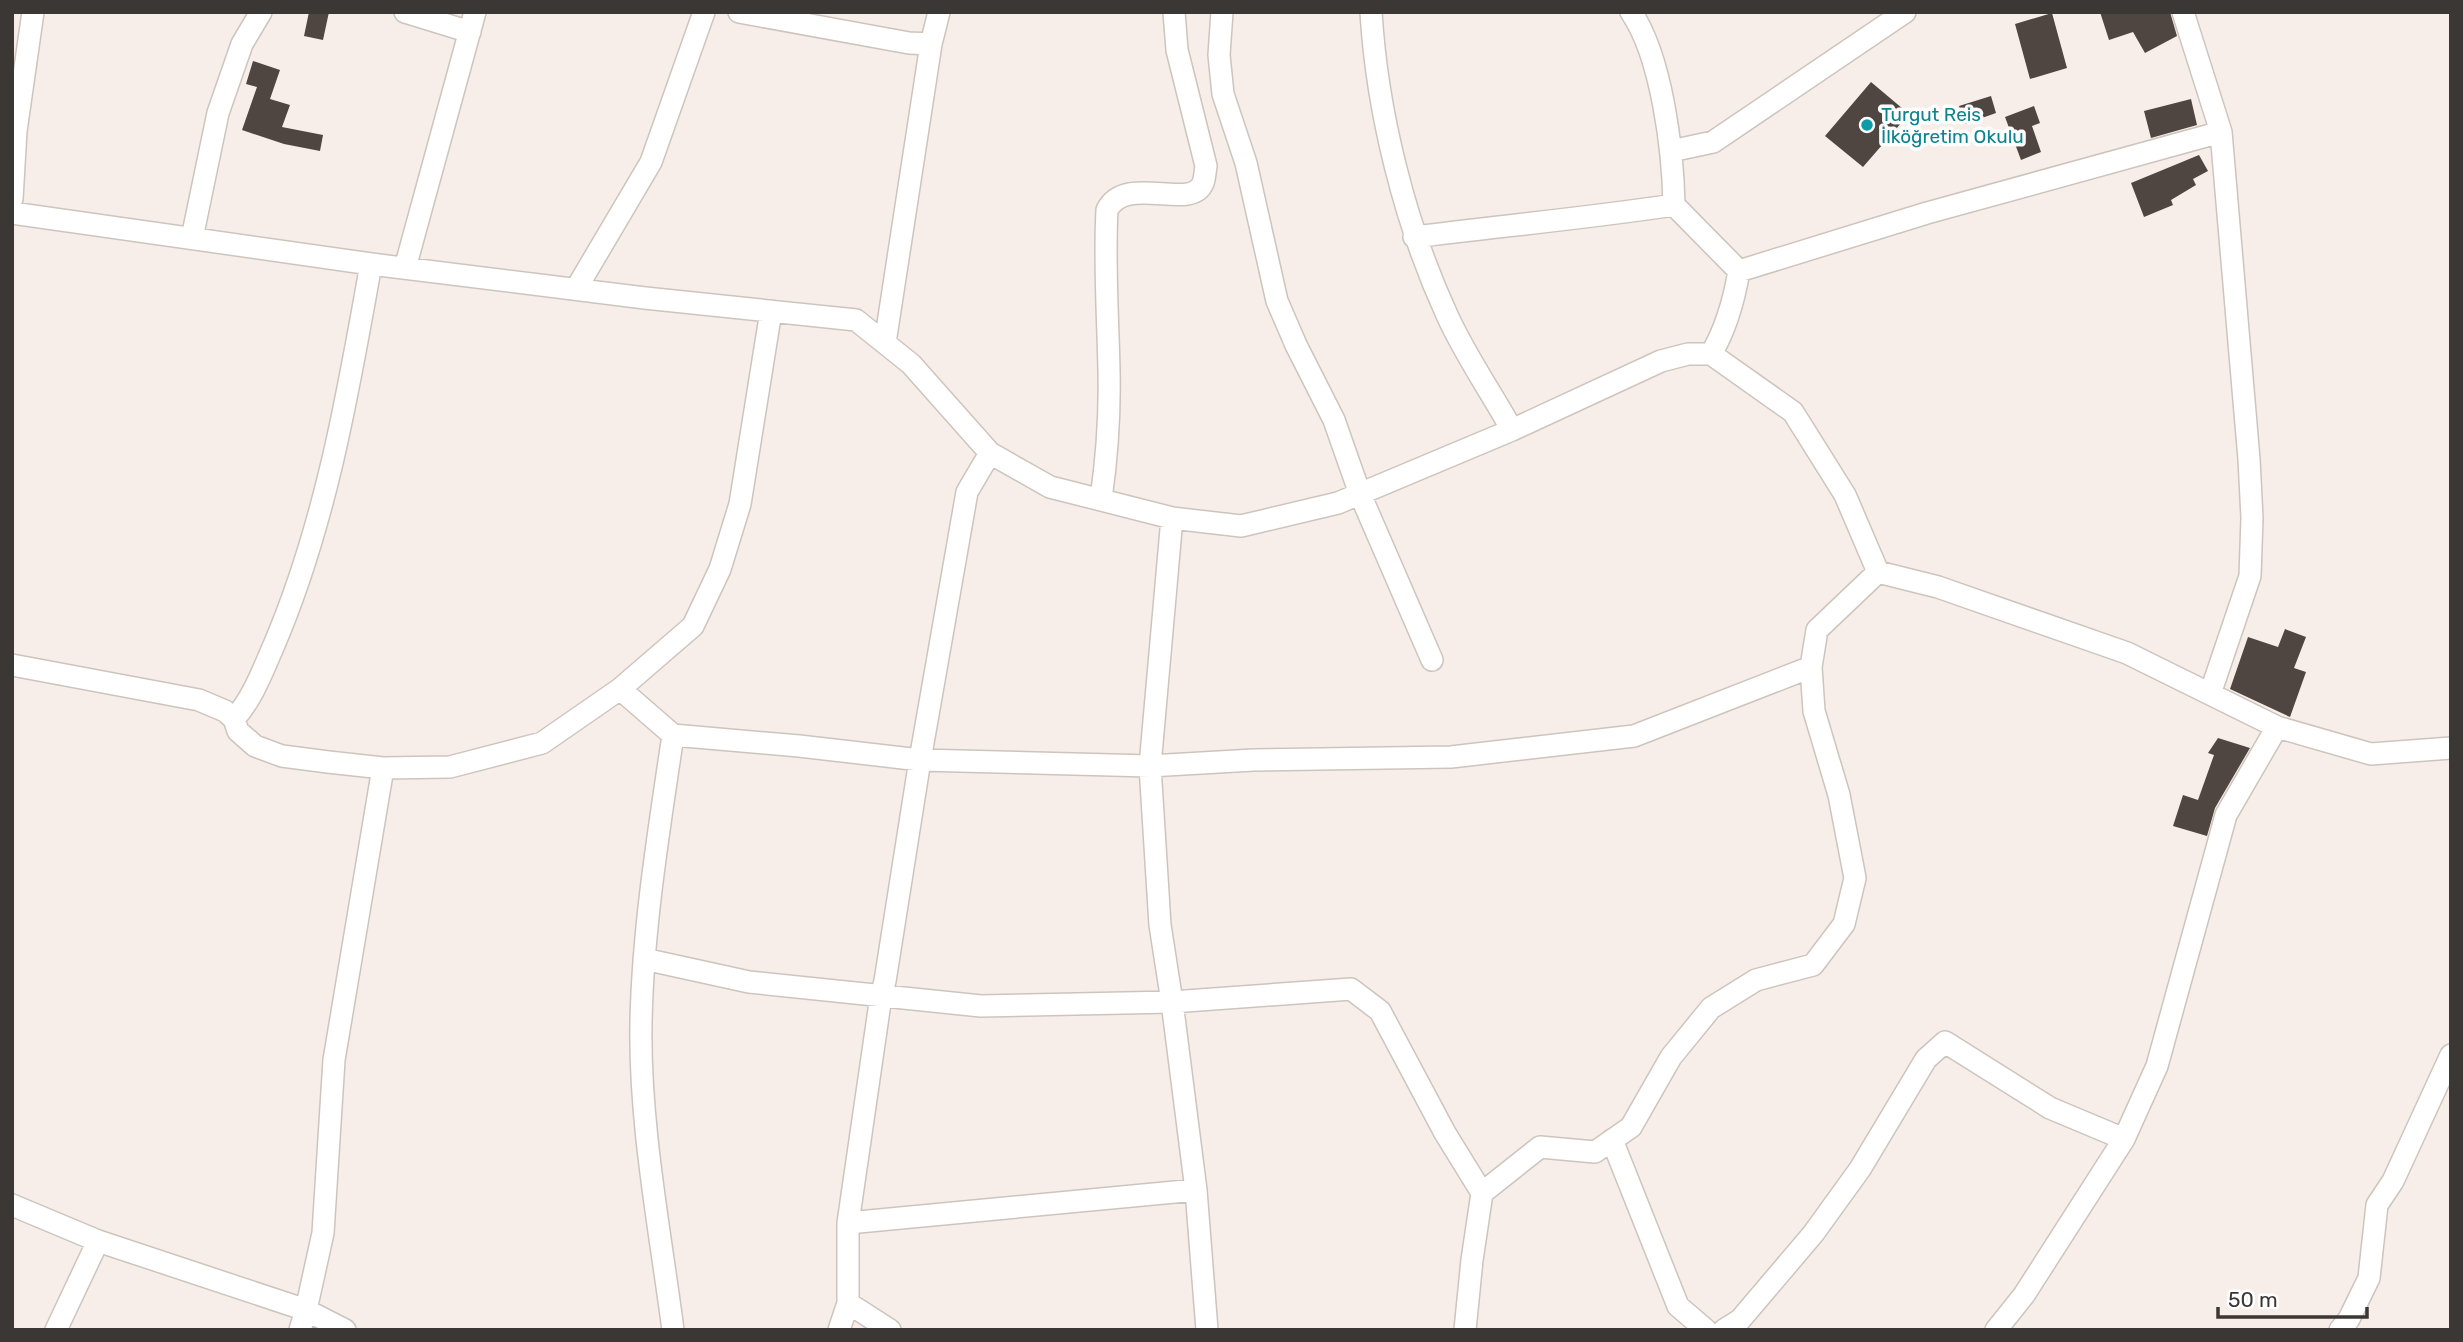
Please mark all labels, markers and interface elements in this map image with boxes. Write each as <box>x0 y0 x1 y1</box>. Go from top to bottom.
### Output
place label: Turgut Reis İlköğretim Okulu <box>1881 103 2024 148</box>
marker: Turgut Reis İlköğretim Okulu <box>1859 117 1875 133</box>
scale bar <box>2218 1276 2367 1320</box>
text: 50 m <box>2228 1287 2278 1312</box>

